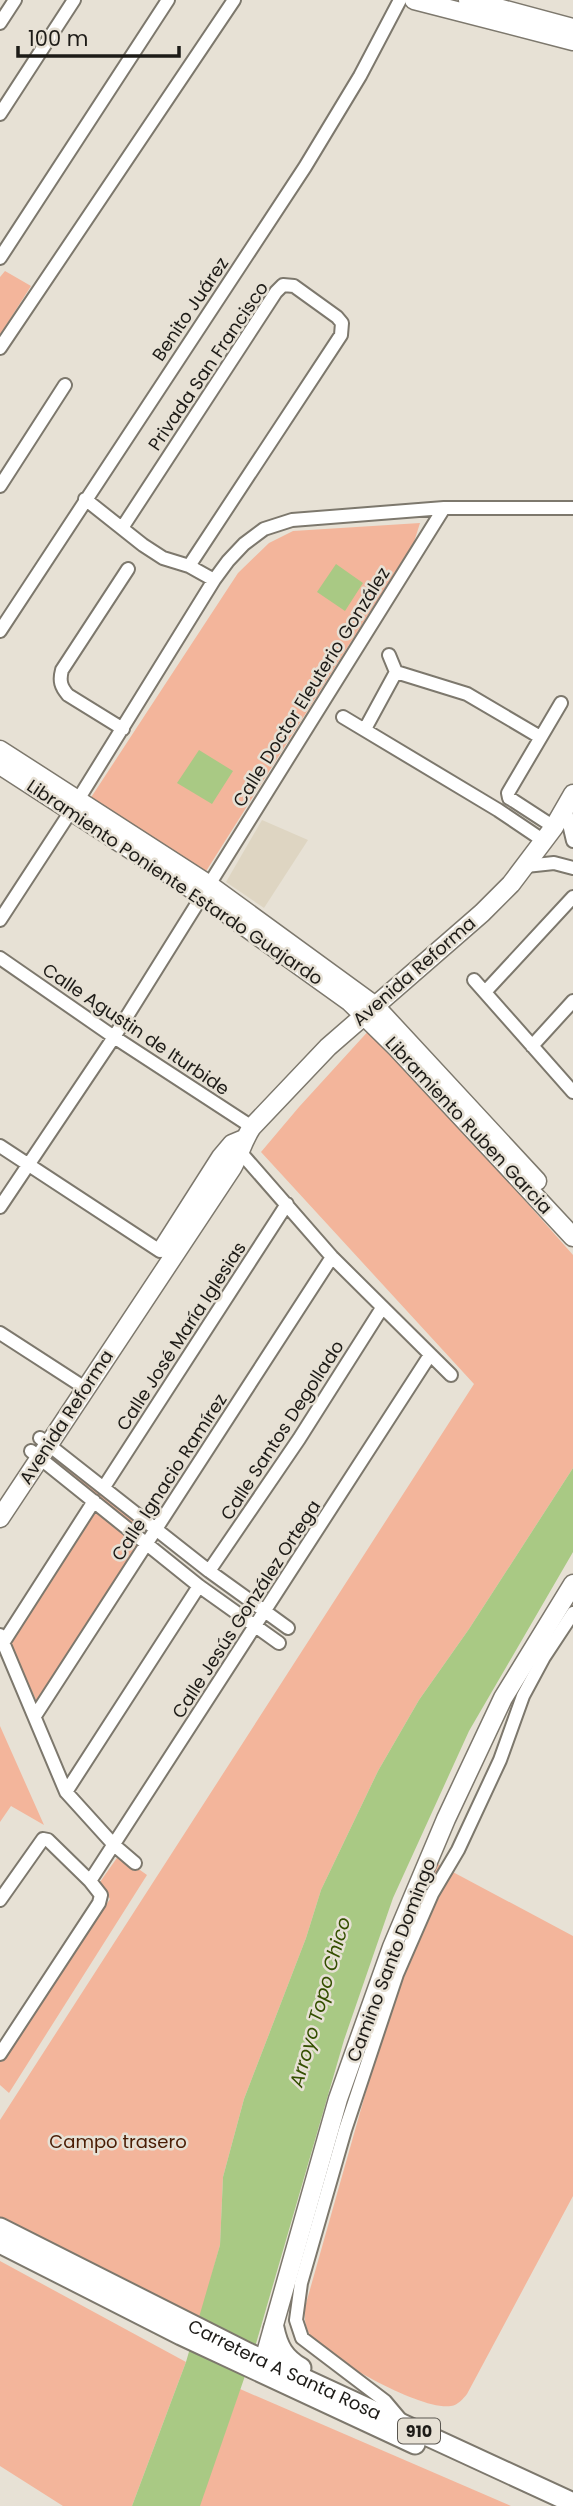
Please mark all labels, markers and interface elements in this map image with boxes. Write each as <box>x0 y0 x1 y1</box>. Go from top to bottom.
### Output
scale bar <box>18 14 178 58</box>
text: 100 m <box>28 24 88 53</box>
street label: Benito Juárez <box>146 252 234 366</box>
street label: Privada San Francisco <box>142 277 274 455</box>
street label: Calle Doctor Eleuterio González <box>227 562 395 812</box>
street label: Libramiento Poniente Estardo Guajardo <box>22 773 328 991</box>
street label: Avenida Reforma <box>347 911 481 1031</box>
street label: Calle Agustin de Iturbide <box>38 957 234 1101</box>
street label: Libramiento Ruben Garcia <box>380 1031 558 1219</box>
street label: Calle José María Iglesias <box>110 1237 252 1435</box>
street label: Calle Santos Degollado <box>214 1335 350 1525</box>
street label: Avenida Reforma <box>13 1345 119 1489</box>
street label: Calle Ignacio Ramírez <box>105 1388 233 1566</box>
street label: Calle Jesús González Ortega <box>166 1495 326 1723</box>
street label: Camino Santo Domingo <box>341 1854 441 2066</box>
water label: Arroyo Topo Chico <box>282 1914 357 2091</box>
park label: Campo trasero <box>49 2129 187 2154</box>
street label: Carretera A Santa Rosa <box>184 2312 386 2425</box>
road number: 910 <box>398 2418 440 2444</box>

